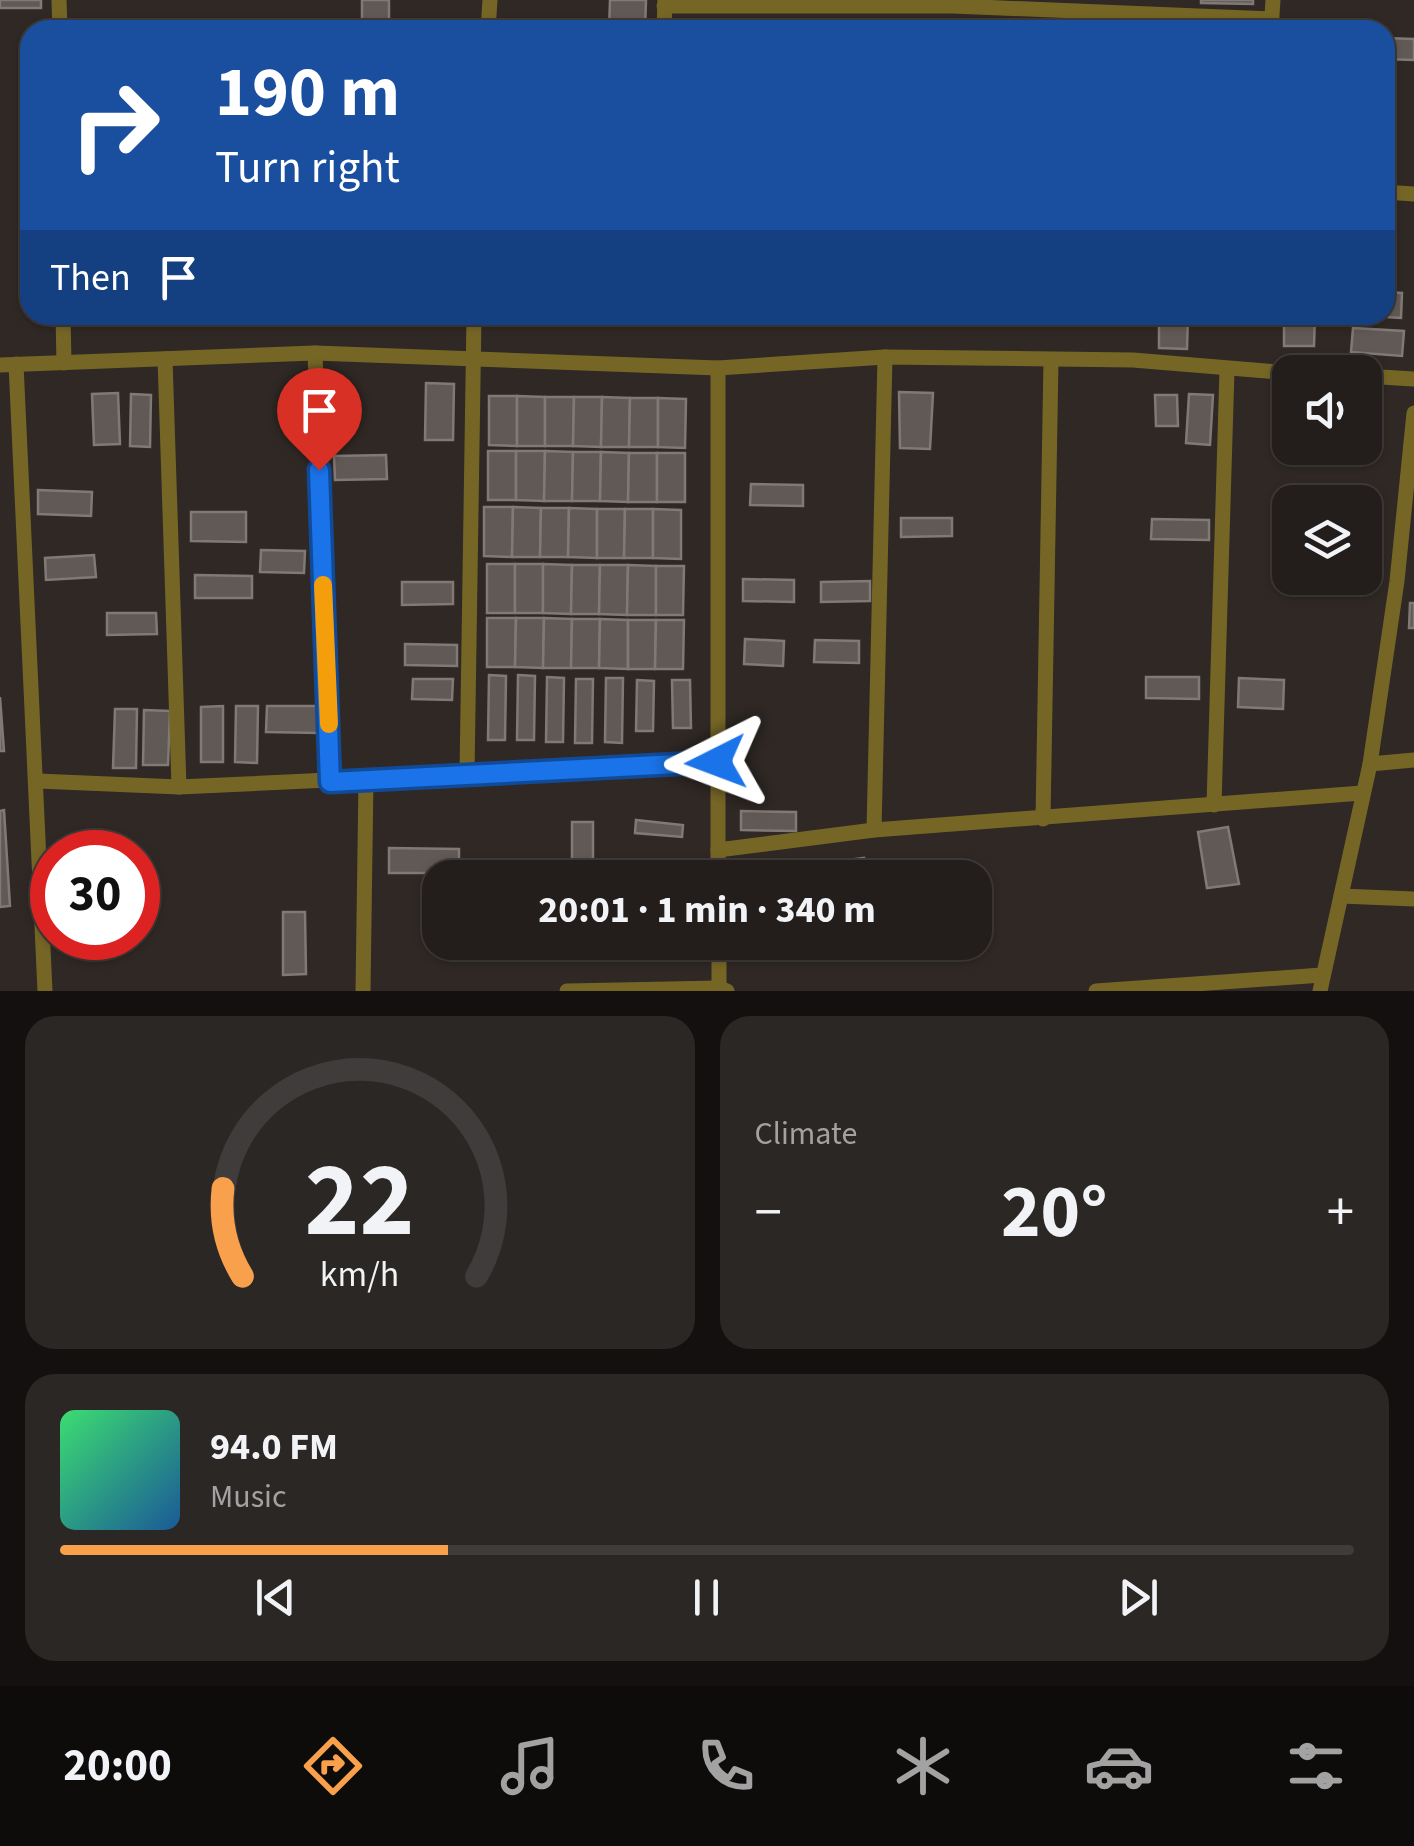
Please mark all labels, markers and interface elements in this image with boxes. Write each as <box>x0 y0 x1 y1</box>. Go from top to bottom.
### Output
text: 190 m <box>215 43 400 143</box>
icon: right <box>50 60 180 190</box>
text: Turn right <box>215 136 400 200</box>
icon: arrive <box>151 250 206 305</box>
text: Then <box>50 251 131 305</box>
map controls <box>1272 355 1382 595</box>
button: sound <box>1272 355 1382 465</box>
pin <box>277 368 362 471</box>
icon: arrive <box>292 383 347 438</box>
button: layers <box>1272 485 1382 595</box>
position arrow <box>664 710 768 814</box>
speed limit sign: 30 <box>30 830 160 960</box>
text: 20:01 · 1 min · 340 m <box>538 883 876 937</box>
text: Climate <box>755 1111 857 1157</box>
text: 22 <box>305 1128 415 1276</box>
text: 20° <box>1001 1159 1108 1266</box>
text: − <box>755 1174 782 1252</box>
text: + <box>1327 1174 1354 1252</box>
text: km/h <box>320 1249 399 1300</box>
text: 94.0 FM <box>210 1420 338 1474</box>
text: Music <box>210 1474 287 1520</box>
icon: previous <box>248 1570 303 1625</box>
icon: pause <box>679 1570 734 1625</box>
icon: next <box>1111 1570 1166 1625</box>
icon: directions <box>298 1731 368 1801</box>
icon: music <box>495 1731 565 1801</box>
icon: phone <box>691 1731 761 1801</box>
icon: climate <box>888 1731 958 1801</box>
icon: car <box>1084 1731 1154 1801</box>
icon: filters <box>1281 1731 1351 1801</box>
text: 20:00 <box>63 1734 172 1798</box>

